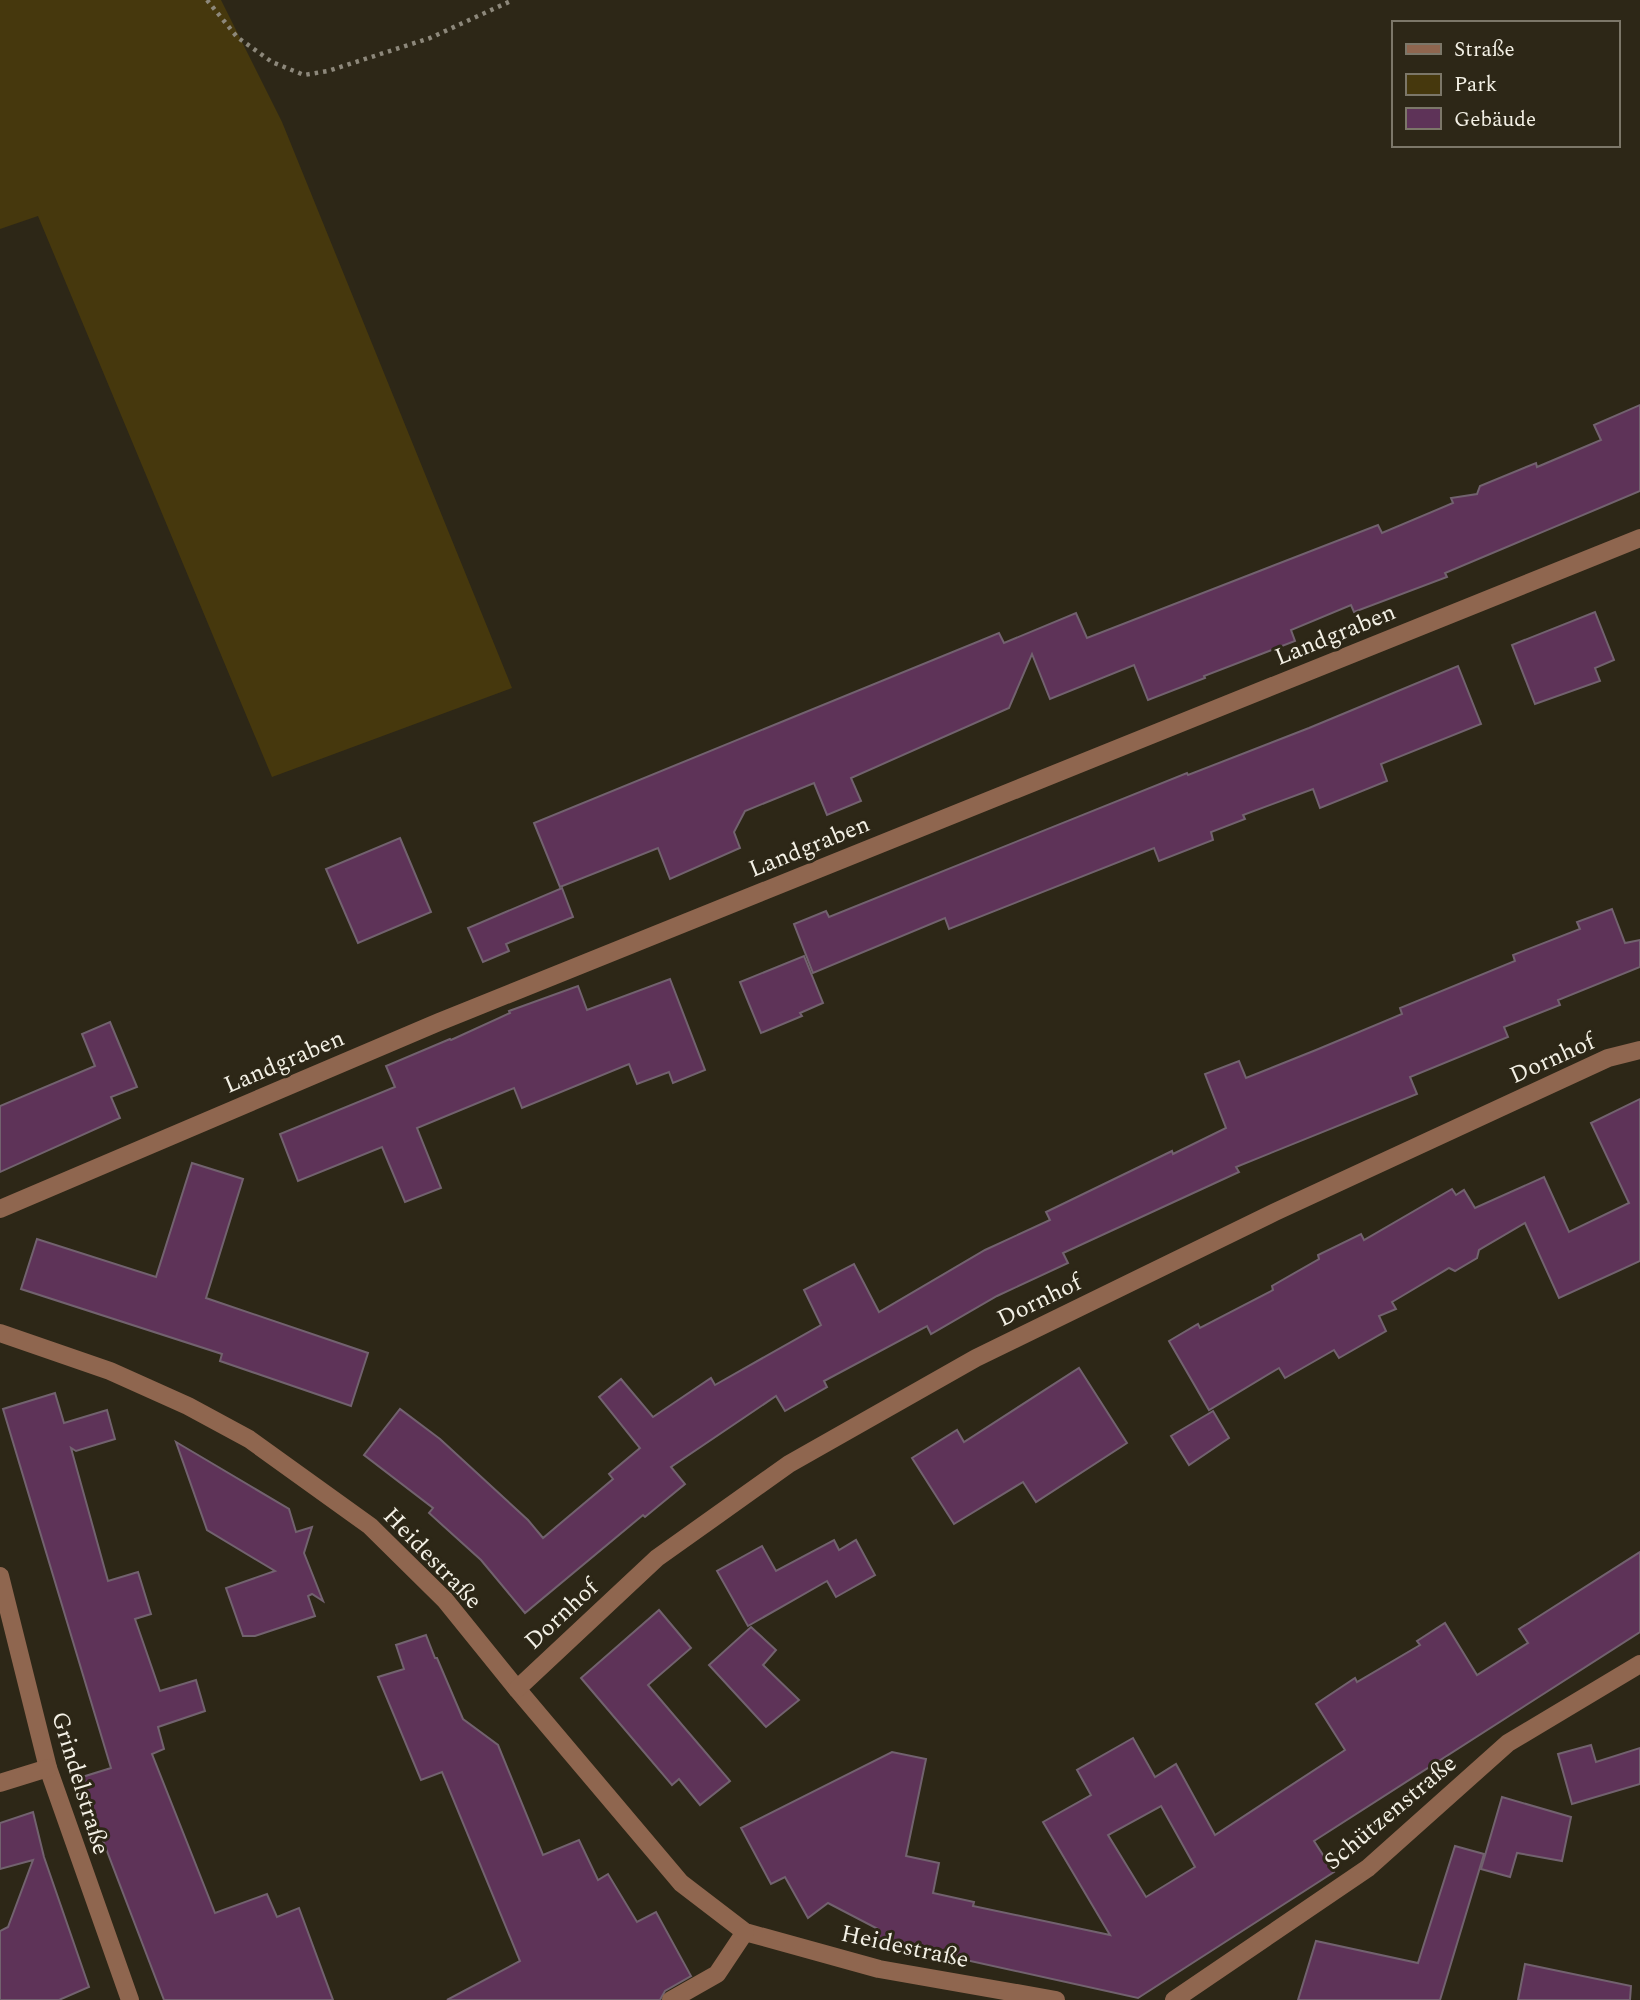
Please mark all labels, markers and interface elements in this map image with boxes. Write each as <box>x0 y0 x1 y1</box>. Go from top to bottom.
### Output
legend <box>1392 21 1619 147</box>
text: Straße <box>1454 34 1515 66</box>
text: Park <box>1454 69 1498 101</box>
text: Gebäude <box>1454 104 1536 136</box>
street label: Landgraben <box>1269 594 1401 676</box>
street label: Landgraben <box>743 806 875 888</box>
street label: Landgraben <box>219 1020 350 1103</box>
street label: Dornhof <box>1504 1023 1603 1094</box>
street label: Dornhof <box>991 1264 1089 1337</box>
street label: Heidestraße <box>374 1499 490 1618</box>
street label: Dornhof <box>516 1570 608 1659</box>
street label: Grindelstraße <box>41 1707 119 1859</box>
street label: Schützenstraße <box>1316 1746 1465 1879</box>
street label: Heidestraße <box>837 1916 972 1978</box>

